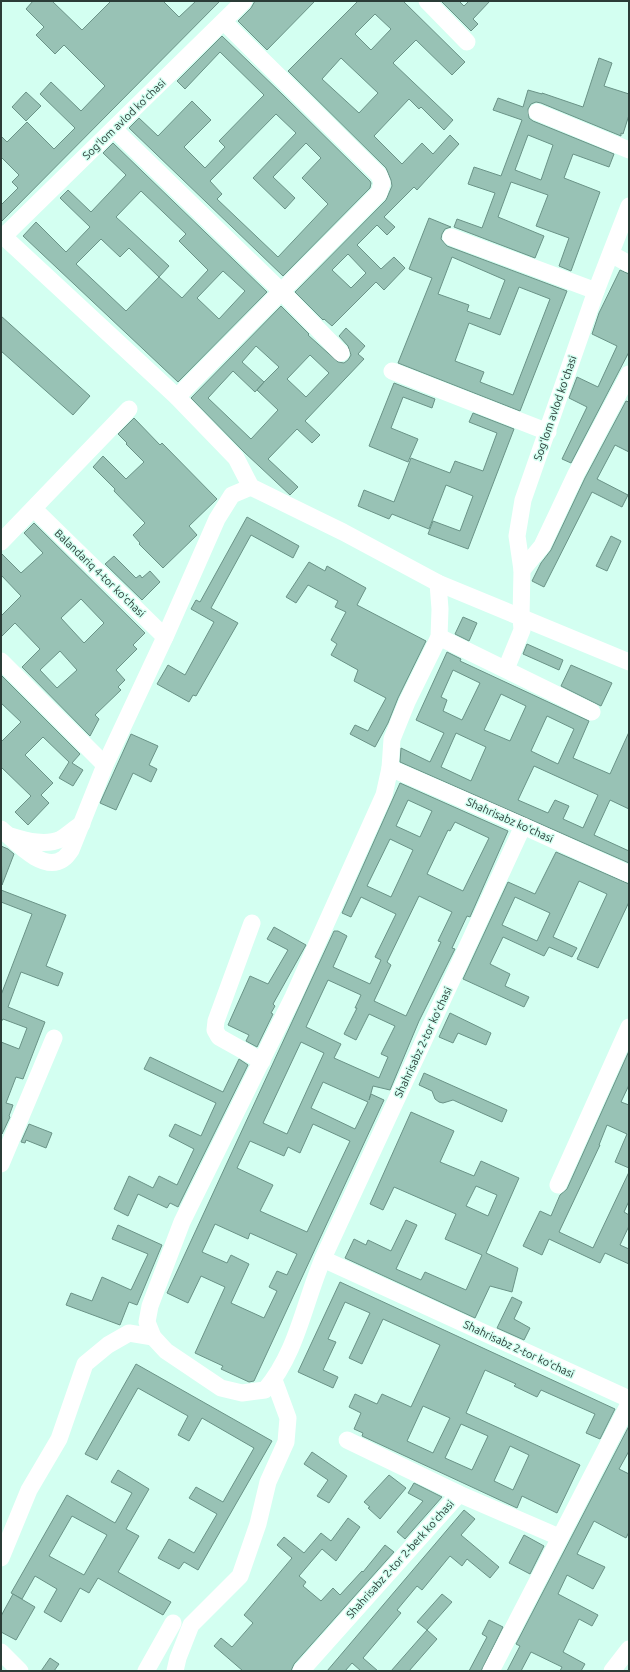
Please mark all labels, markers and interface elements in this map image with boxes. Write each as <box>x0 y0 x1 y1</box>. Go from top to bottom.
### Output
street label: Sogʻlom avlod koʻchasi <box>80 76 168 162</box>
street label: Sogʻlom avlod koʻchasi <box>531 354 579 462</box>
street label: Balandariq 4-tor koʻchasi <box>52 527 148 619</box>
street label: Shahrisabz koʻchasi <box>465 795 555 845</box>
street label: Shahrisabz 2-tor koʻchasi <box>392 985 454 1099</box>
street label: Shahrisabz 2-tor koʻchasi <box>462 1318 576 1380</box>
street label: Shahrisabz 2-tor 2-berk koʻchasi <box>344 1497 456 1621</box>

